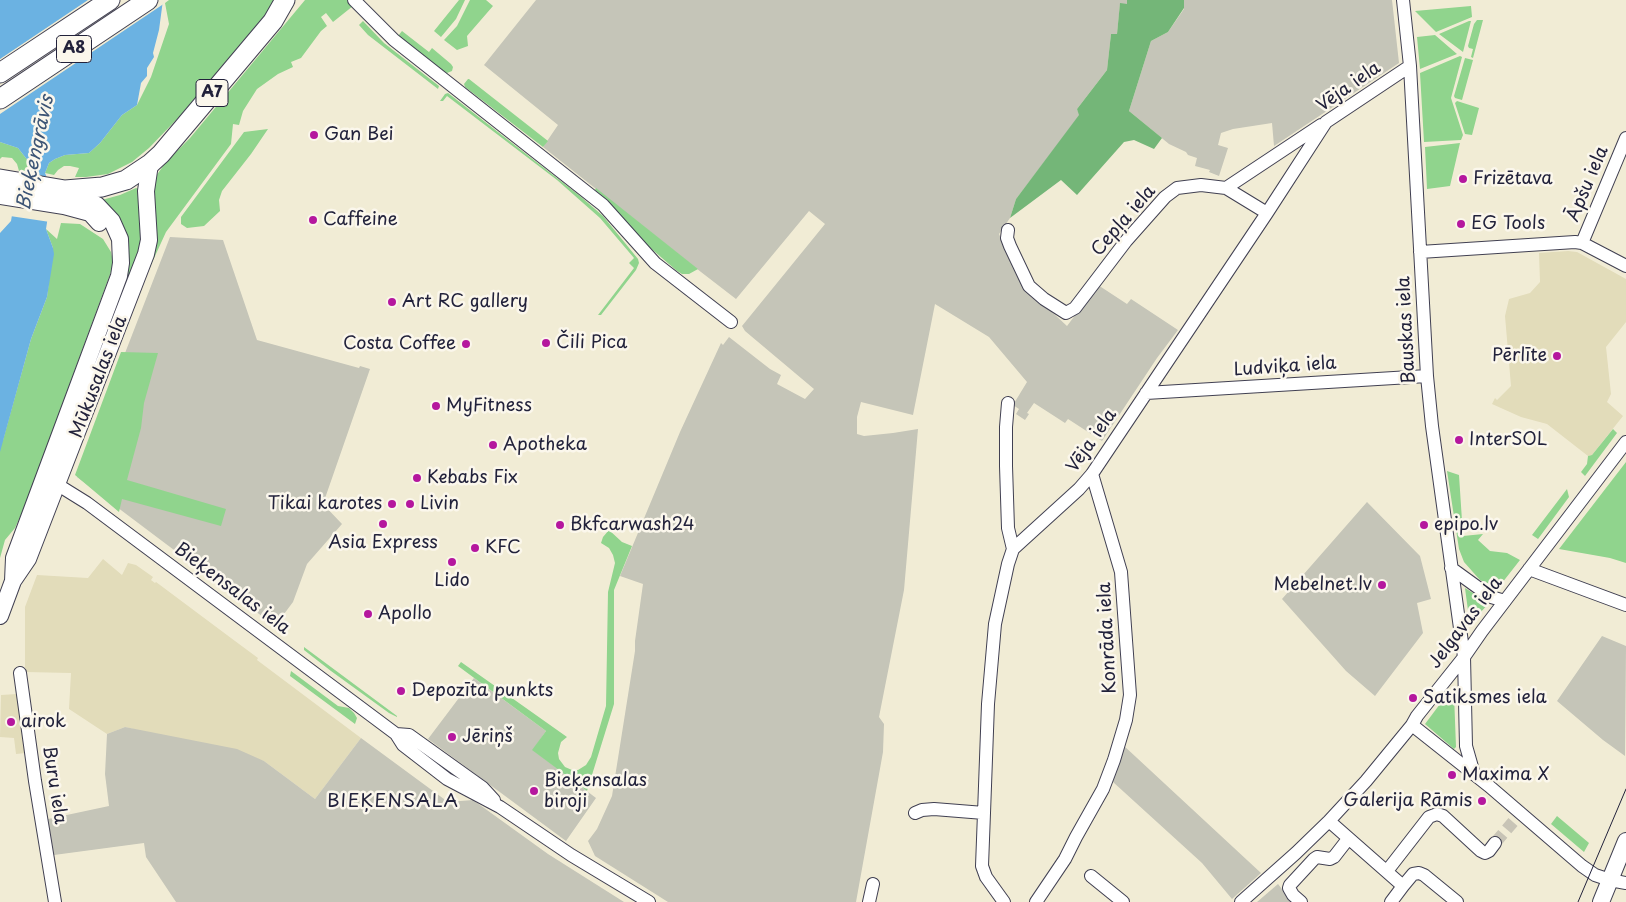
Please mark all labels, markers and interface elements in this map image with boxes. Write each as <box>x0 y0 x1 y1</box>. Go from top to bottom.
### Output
road number: A8 <box>56 36 92 62</box>
street label: Vēja iela <box>1313 57 1385 117</box>
road number: A7 <box>196 80 228 106</box>
water label: Bieķengrāvis <box>13 94 59 212</box>
place label: Gan Bei <box>324 124 393 146</box>
marker: Gan Bei <box>308 129 320 141</box>
street label: Āpšu iela <box>1562 143 1614 225</box>
place label: Frizētava <box>1473 168 1553 190</box>
marker: Frizētava <box>1457 173 1469 185</box>
street label: Cepļa iela <box>1087 181 1161 261</box>
place label: Caffeine <box>323 209 398 231</box>
place label: EG Tools <box>1471 213 1545 235</box>
marker: Caffeine <box>307 214 319 226</box>
marker: EG Tools <box>1455 218 1467 230</box>
street label: Bauskas iela <box>1393 276 1421 384</box>
place label: Art RC gallery <box>402 291 528 313</box>
marker: Art RC gallery <box>386 296 398 308</box>
street label: Mūkusalas iela <box>66 313 132 441</box>
place label: Čili Pica <box>556 332 627 354</box>
place label: Costa Coffee <box>343 333 456 355</box>
marker: Čili Pica <box>540 337 552 349</box>
marker: Costa Coffee <box>460 338 472 350</box>
place label: Pērlīte <box>1492 345 1547 367</box>
marker: Pērlīte <box>1551 350 1563 362</box>
street label: Ludviķa iela <box>1233 353 1337 381</box>
place label: MyFitness <box>446 395 532 417</box>
marker: MyFitness <box>430 400 442 412</box>
street label: Vēja iela <box>1062 405 1122 477</box>
place label: InterSOL <box>1469 429 1547 451</box>
place label: Apotheka <box>503 434 587 456</box>
marker: InterSOL <box>1453 434 1465 446</box>
marker: Apotheka <box>487 439 499 451</box>
place label: Kebabs Fix <box>427 467 518 489</box>
marker: Kebabs Fix <box>411 472 423 484</box>
place label: Tikai karotes <box>268 493 382 515</box>
place label: Livin <box>420 493 459 515</box>
marker: Tikai karotes <box>386 498 398 510</box>
marker: Livin <box>404 498 416 510</box>
place label: Bkfcarwash24 <box>570 514 695 536</box>
place label: epipo.lv <box>1434 514 1498 536</box>
marker: Asia Express <box>377 518 389 530</box>
marker: Bkfcarwash24 <box>554 519 566 531</box>
marker: epipo.lv <box>1418 519 1430 531</box>
place label: Asia Express <box>328 532 438 554</box>
place label: KFC <box>485 537 521 559</box>
street label: Bieķensalas iela <box>170 538 294 640</box>
marker: KFC <box>469 542 481 554</box>
marker: Lido <box>446 556 458 568</box>
place label: Lido <box>434 570 470 592</box>
street label: Jelgavas iela <box>1425 573 1507 673</box>
place label: Mebelnet.lv <box>1274 574 1372 596</box>
marker: Mebelnet.lv <box>1376 579 1388 591</box>
street label: Konrāda iela <box>1094 582 1122 694</box>
place label: Apollo <box>378 603 432 625</box>
marker: Apollo <box>362 608 374 620</box>
place label: Depozīta punkts <box>411 680 553 702</box>
marker: Depozīta punkts <box>395 685 407 697</box>
place label: Satiksmes iela <box>1423 687 1547 709</box>
marker: Satiksmes iela <box>1407 692 1419 704</box>
place label: airok <box>21 711 66 733</box>
marker: airok <box>5 716 17 728</box>
place label: Jēriņš <box>462 726 513 748</box>
marker: Jēriņš <box>446 731 458 743</box>
street label: Buru iela <box>37 744 71 826</box>
place label: Maxima X <box>1462 764 1549 786</box>
marker: Maxima X <box>1446 769 1458 781</box>
place label: Bieķensalas biroji <box>544 770 647 812</box>
marker: Bieķensalas biroji <box>528 785 540 797</box>
place label: Galerija Rāmis <box>1343 790 1472 812</box>
district label: BIEĶENSALA <box>325 791 461 813</box>
marker: Galerija Rāmis <box>1476 795 1488 807</box>

